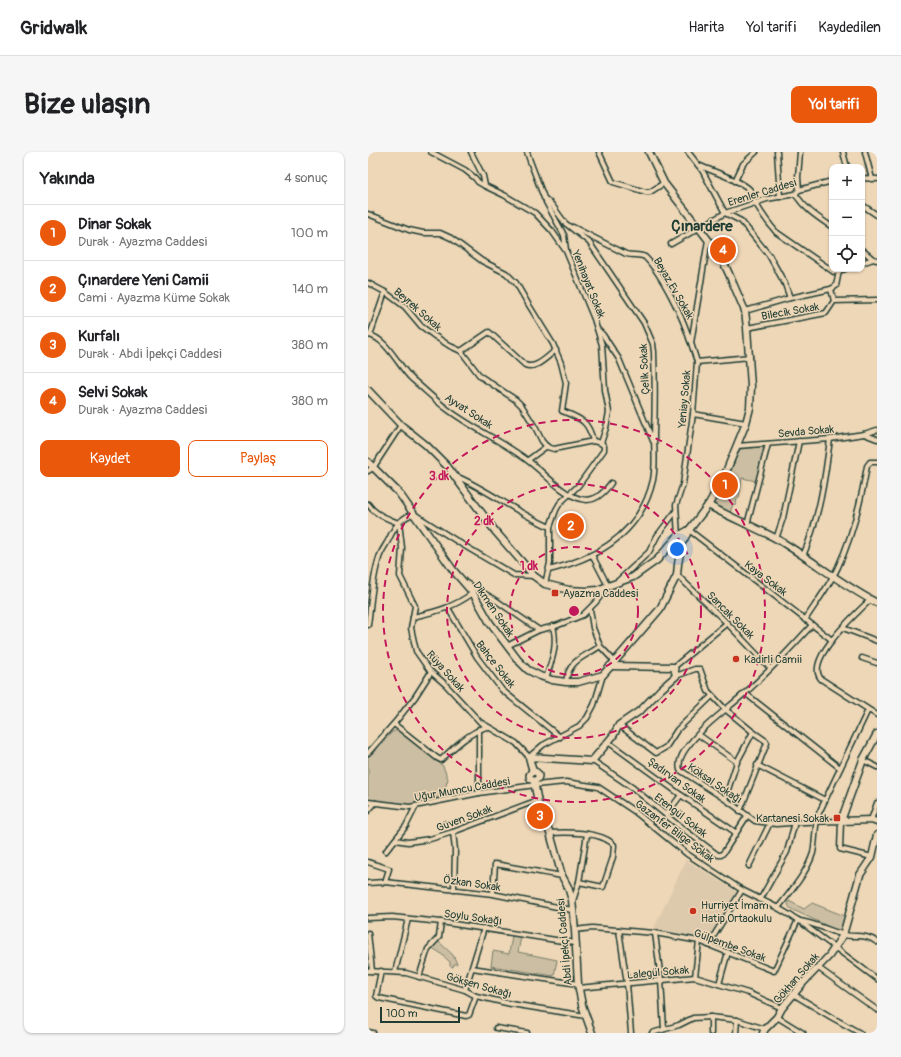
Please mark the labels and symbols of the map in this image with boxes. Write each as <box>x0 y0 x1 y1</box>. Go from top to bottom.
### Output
street label: Erenler Caddesi <box>726 176 798 209</box>
district label: Çınardere <box>671 217 733 236</box>
pin: 4 <box>710 235 736 265</box>
street label: Yenihayat Sokak <box>569 247 608 321</box>
street label: Beyaz Ev Sokak <box>651 255 697 322</box>
street label: Beyrek Sokak <box>391 285 445 334</box>
street label: Bilecik Sokak <box>760 300 820 323</box>
street label: Çelik Sokak <box>637 343 652 395</box>
street label: Yeniay Sokak <box>675 369 694 429</box>
street label: Ayvat Sokak <box>442 391 495 432</box>
street label: Sevda Sokak <box>777 423 835 440</box>
text: 3 dk <box>429 469 450 484</box>
pin: 1 <box>712 470 738 500</box>
pin: 2 <box>558 511 584 541</box>
text: 2 dk <box>474 514 495 529</box>
your location <box>667 539 687 559</box>
street label: Kaya Sokak <box>742 558 790 599</box>
text: 1 dk <box>520 559 539 574</box>
street label: Dikmen Sokak <box>470 579 517 640</box>
place label: Ayazma Caddesi <box>563 587 639 600</box>
marker: Ayazma Caddesi <box>550 588 560 598</box>
street label: Sancak Sokak <box>704 589 757 642</box>
centre of rings <box>567 604 581 618</box>
street label: Bahçe Sokak <box>473 638 518 691</box>
street label: Rüya Sokak <box>424 648 468 695</box>
place label: Kadirli Camii <box>744 653 802 666</box>
marker: Kadirli Camii <box>731 654 741 664</box>
street label: Şadırvan Sokak <box>645 755 709 806</box>
street label: Köksal Sokağı <box>685 760 745 806</box>
street label: Uğur Mumcu Caddesi <box>413 775 511 804</box>
street label: Erengül Sokak <box>652 791 710 840</box>
street label: Gazanfer Bilge Sokak <box>632 797 717 866</box>
pin: 3 <box>527 801 553 831</box>
street label: Güven Sokak <box>435 802 494 835</box>
place label: Kartanesi̇ Sokak <box>756 812 829 825</box>
marker: Kartanesi̇ Sokak <box>832 813 842 823</box>
street label: Özkan Sokak <box>442 873 502 894</box>
street label: Abdi İpekçi Caddesi <box>554 897 575 986</box>
place label: Hurriyet İmam Hatip Ortaokulu <box>701 899 772 925</box>
marker: Hurriyet İmam Hatip Ortaokulu <box>688 906 698 916</box>
street label: Soylu Sokağı <box>443 907 503 928</box>
street label: Gülpembe Sokak <box>692 926 768 965</box>
street label: Gökhan Sokak <box>771 950 822 1006</box>
street label: Lalegül Sokak <box>626 963 690 982</box>
street label: Gökşen Sokağı <box>445 970 513 1001</box>
scale bar <box>380 1005 460 1024</box>

